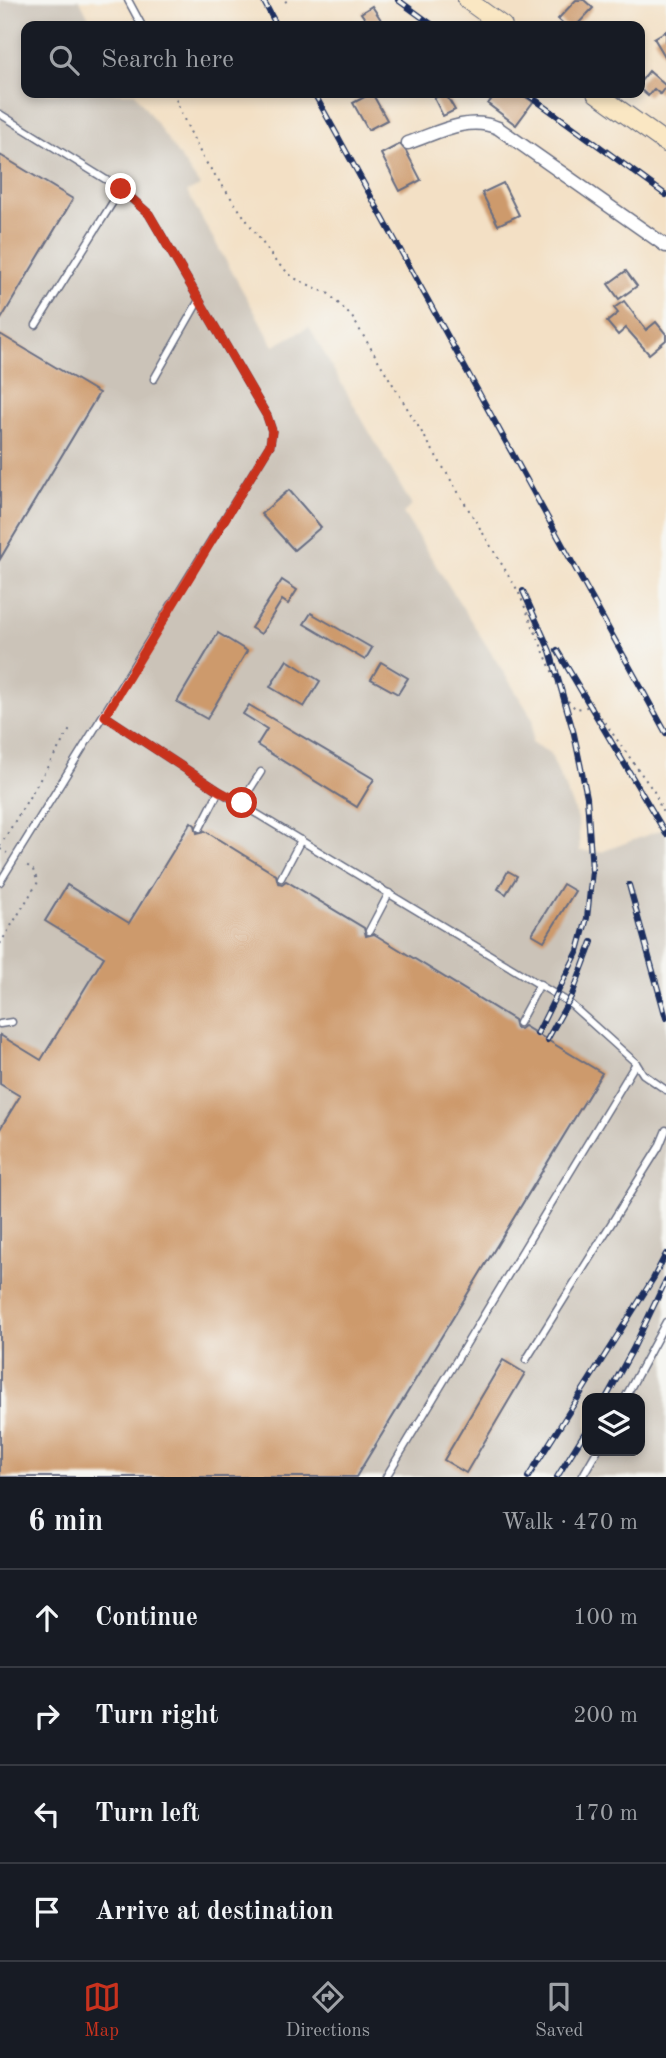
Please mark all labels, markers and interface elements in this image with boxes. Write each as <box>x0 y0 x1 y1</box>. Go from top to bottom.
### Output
search box <box>21 21 645 98</box>
icon: search <box>45 41 83 79</box>
text: Search here <box>101 47 234 73</box>
route end <box>105 173 136 204</box>
route start <box>226 787 257 818</box>
map controls <box>582 1393 645 1456</box>
button: layers <box>582 1393 645 1456</box>
text: 6 min <box>28 1507 103 1537</box>
text: Walk · 470 m <box>502 1511 638 1534</box>
icon: ahead <box>28 1599 66 1637</box>
text: Continue <box>95 1605 198 1631</box>
text: 100 m <box>573 1606 638 1629</box>
icon: right <box>28 1697 66 1735</box>
text: Turn right <box>95 1703 218 1729</box>
text: 200 m <box>573 1704 638 1727</box>
icon: left <box>28 1795 66 1833</box>
text: Turn left <box>95 1801 200 1827</box>
text: 170 m <box>573 1802 638 1825</box>
icon: arrive <box>28 1893 66 1931</box>
text: Arrive at destination <box>95 1899 334 1925</box>
tab: Map <box>83 1978 121 2043</box>
tab: Directions <box>286 1978 370 2043</box>
tab: Saved <box>535 1978 583 2043</box>

